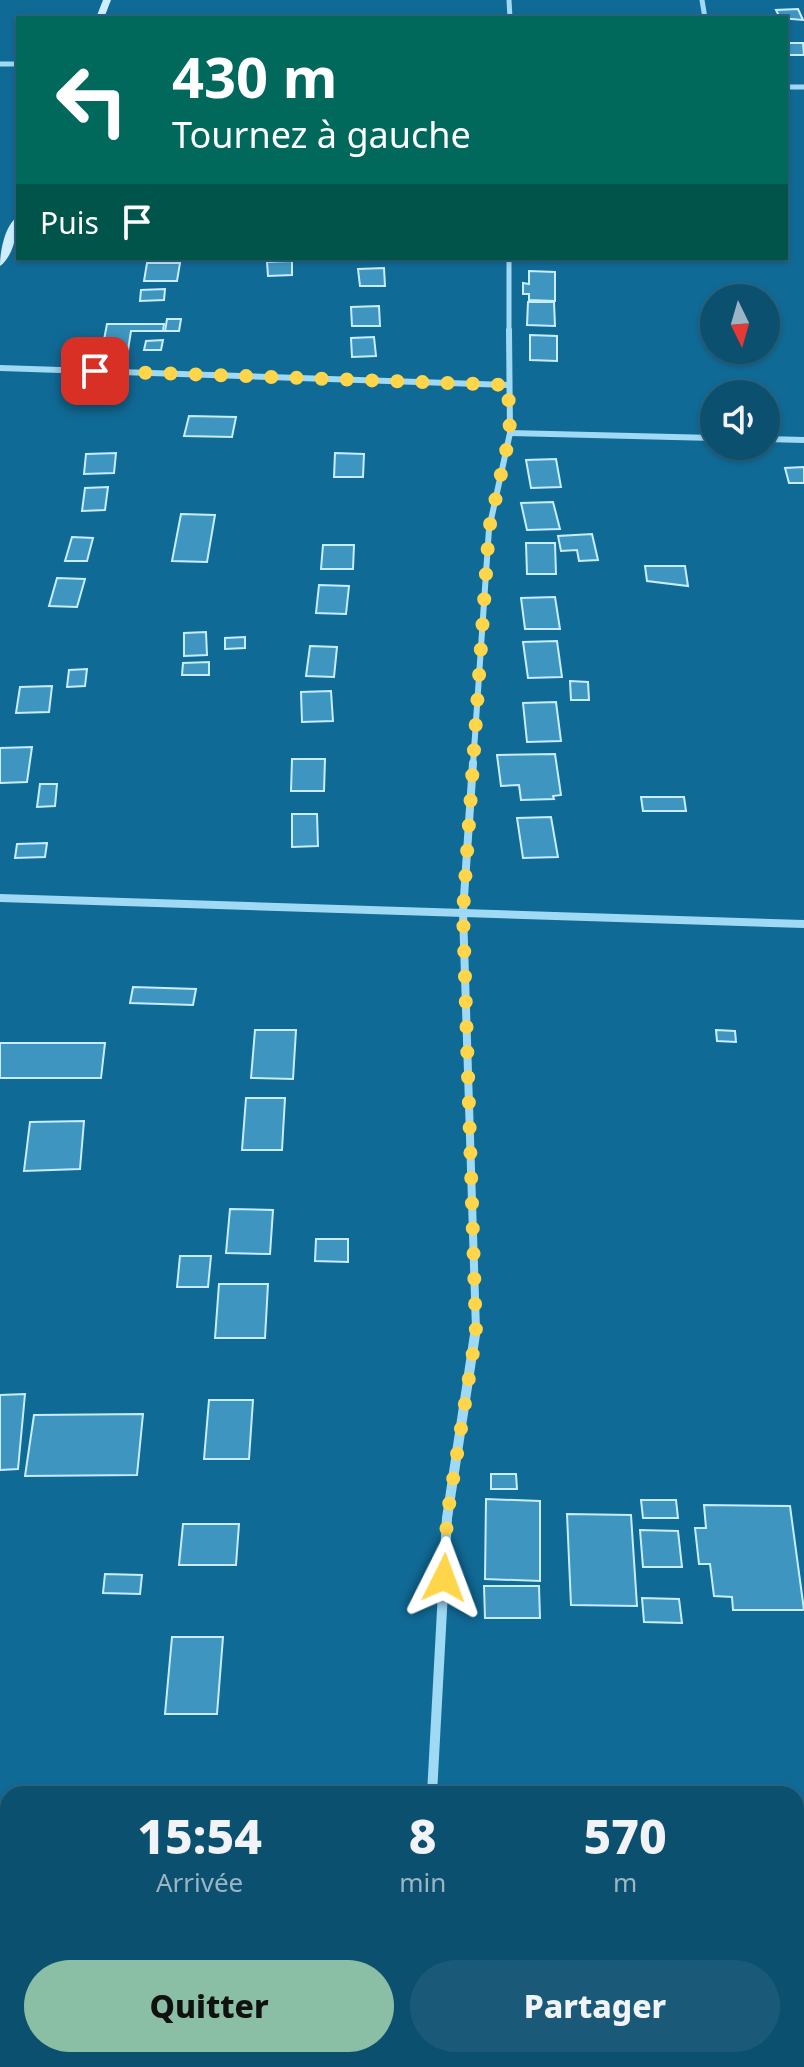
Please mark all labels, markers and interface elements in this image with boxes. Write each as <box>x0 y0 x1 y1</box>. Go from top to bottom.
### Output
text: 430 m <box>172 38 337 114</box>
icon: left <box>40 48 144 152</box>
text: Tournez à gauche <box>172 110 471 159</box>
icon: arrive <box>115 200 159 244</box>
text: Puis <box>40 202 99 243</box>
north arrow <box>700 284 780 364</box>
map controls <box>700 284 780 460</box>
pin <box>61 337 129 405</box>
icon: arrive <box>73 349 117 393</box>
button: sound <box>700 380 780 460</box>
position arrow <box>402 1536 486 1620</box>
text: 15:54 <box>137 1803 262 1868</box>
text: 8 <box>409 1803 437 1868</box>
text: 570 <box>584 1803 667 1868</box>
text: Arrivée <box>156 1864 243 1900</box>
text: min <box>399 1864 446 1900</box>
text: m <box>613 1864 637 1900</box>
button: Quitter <box>24 1960 394 2052</box>
button: Partager <box>410 1960 780 2052</box>

